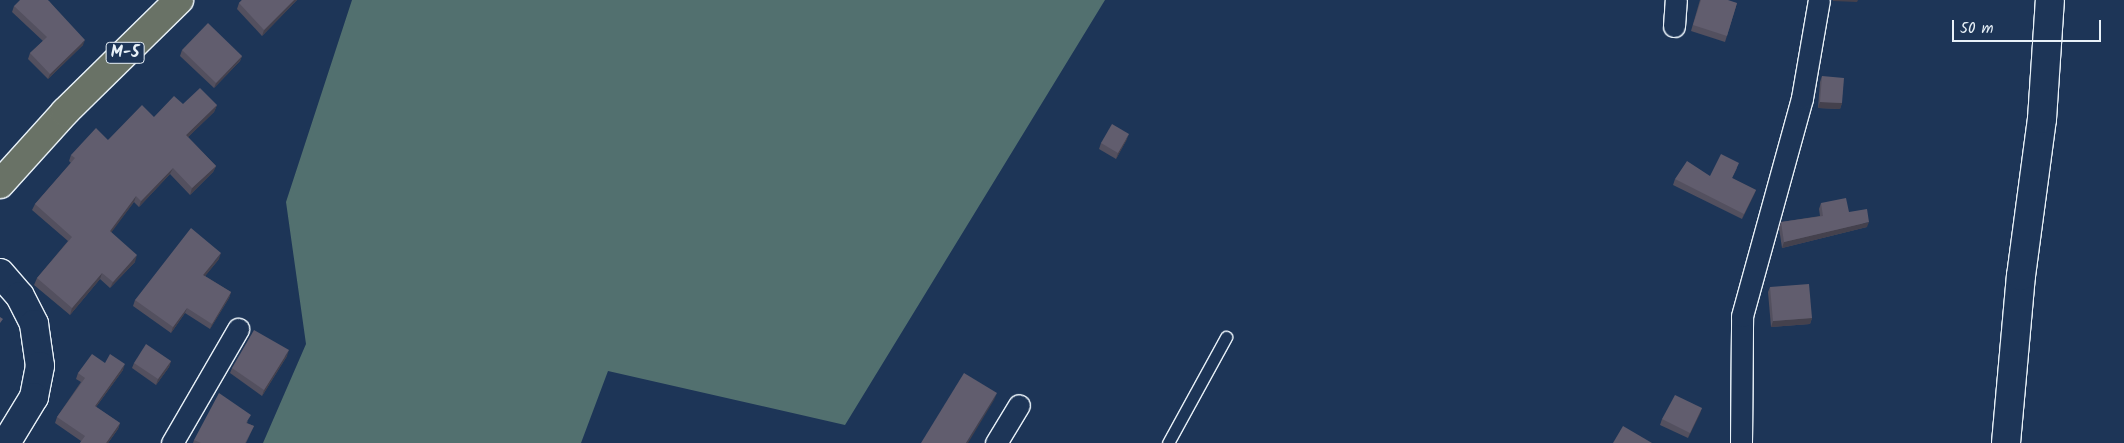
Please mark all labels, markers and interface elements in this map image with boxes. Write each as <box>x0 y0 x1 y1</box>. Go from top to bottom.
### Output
scale bar <box>1954 10 2103 42</box>
text: 50 m <box>1960 17 1994 41</box>
road number: M-5 <box>105 40 145 66</box>

